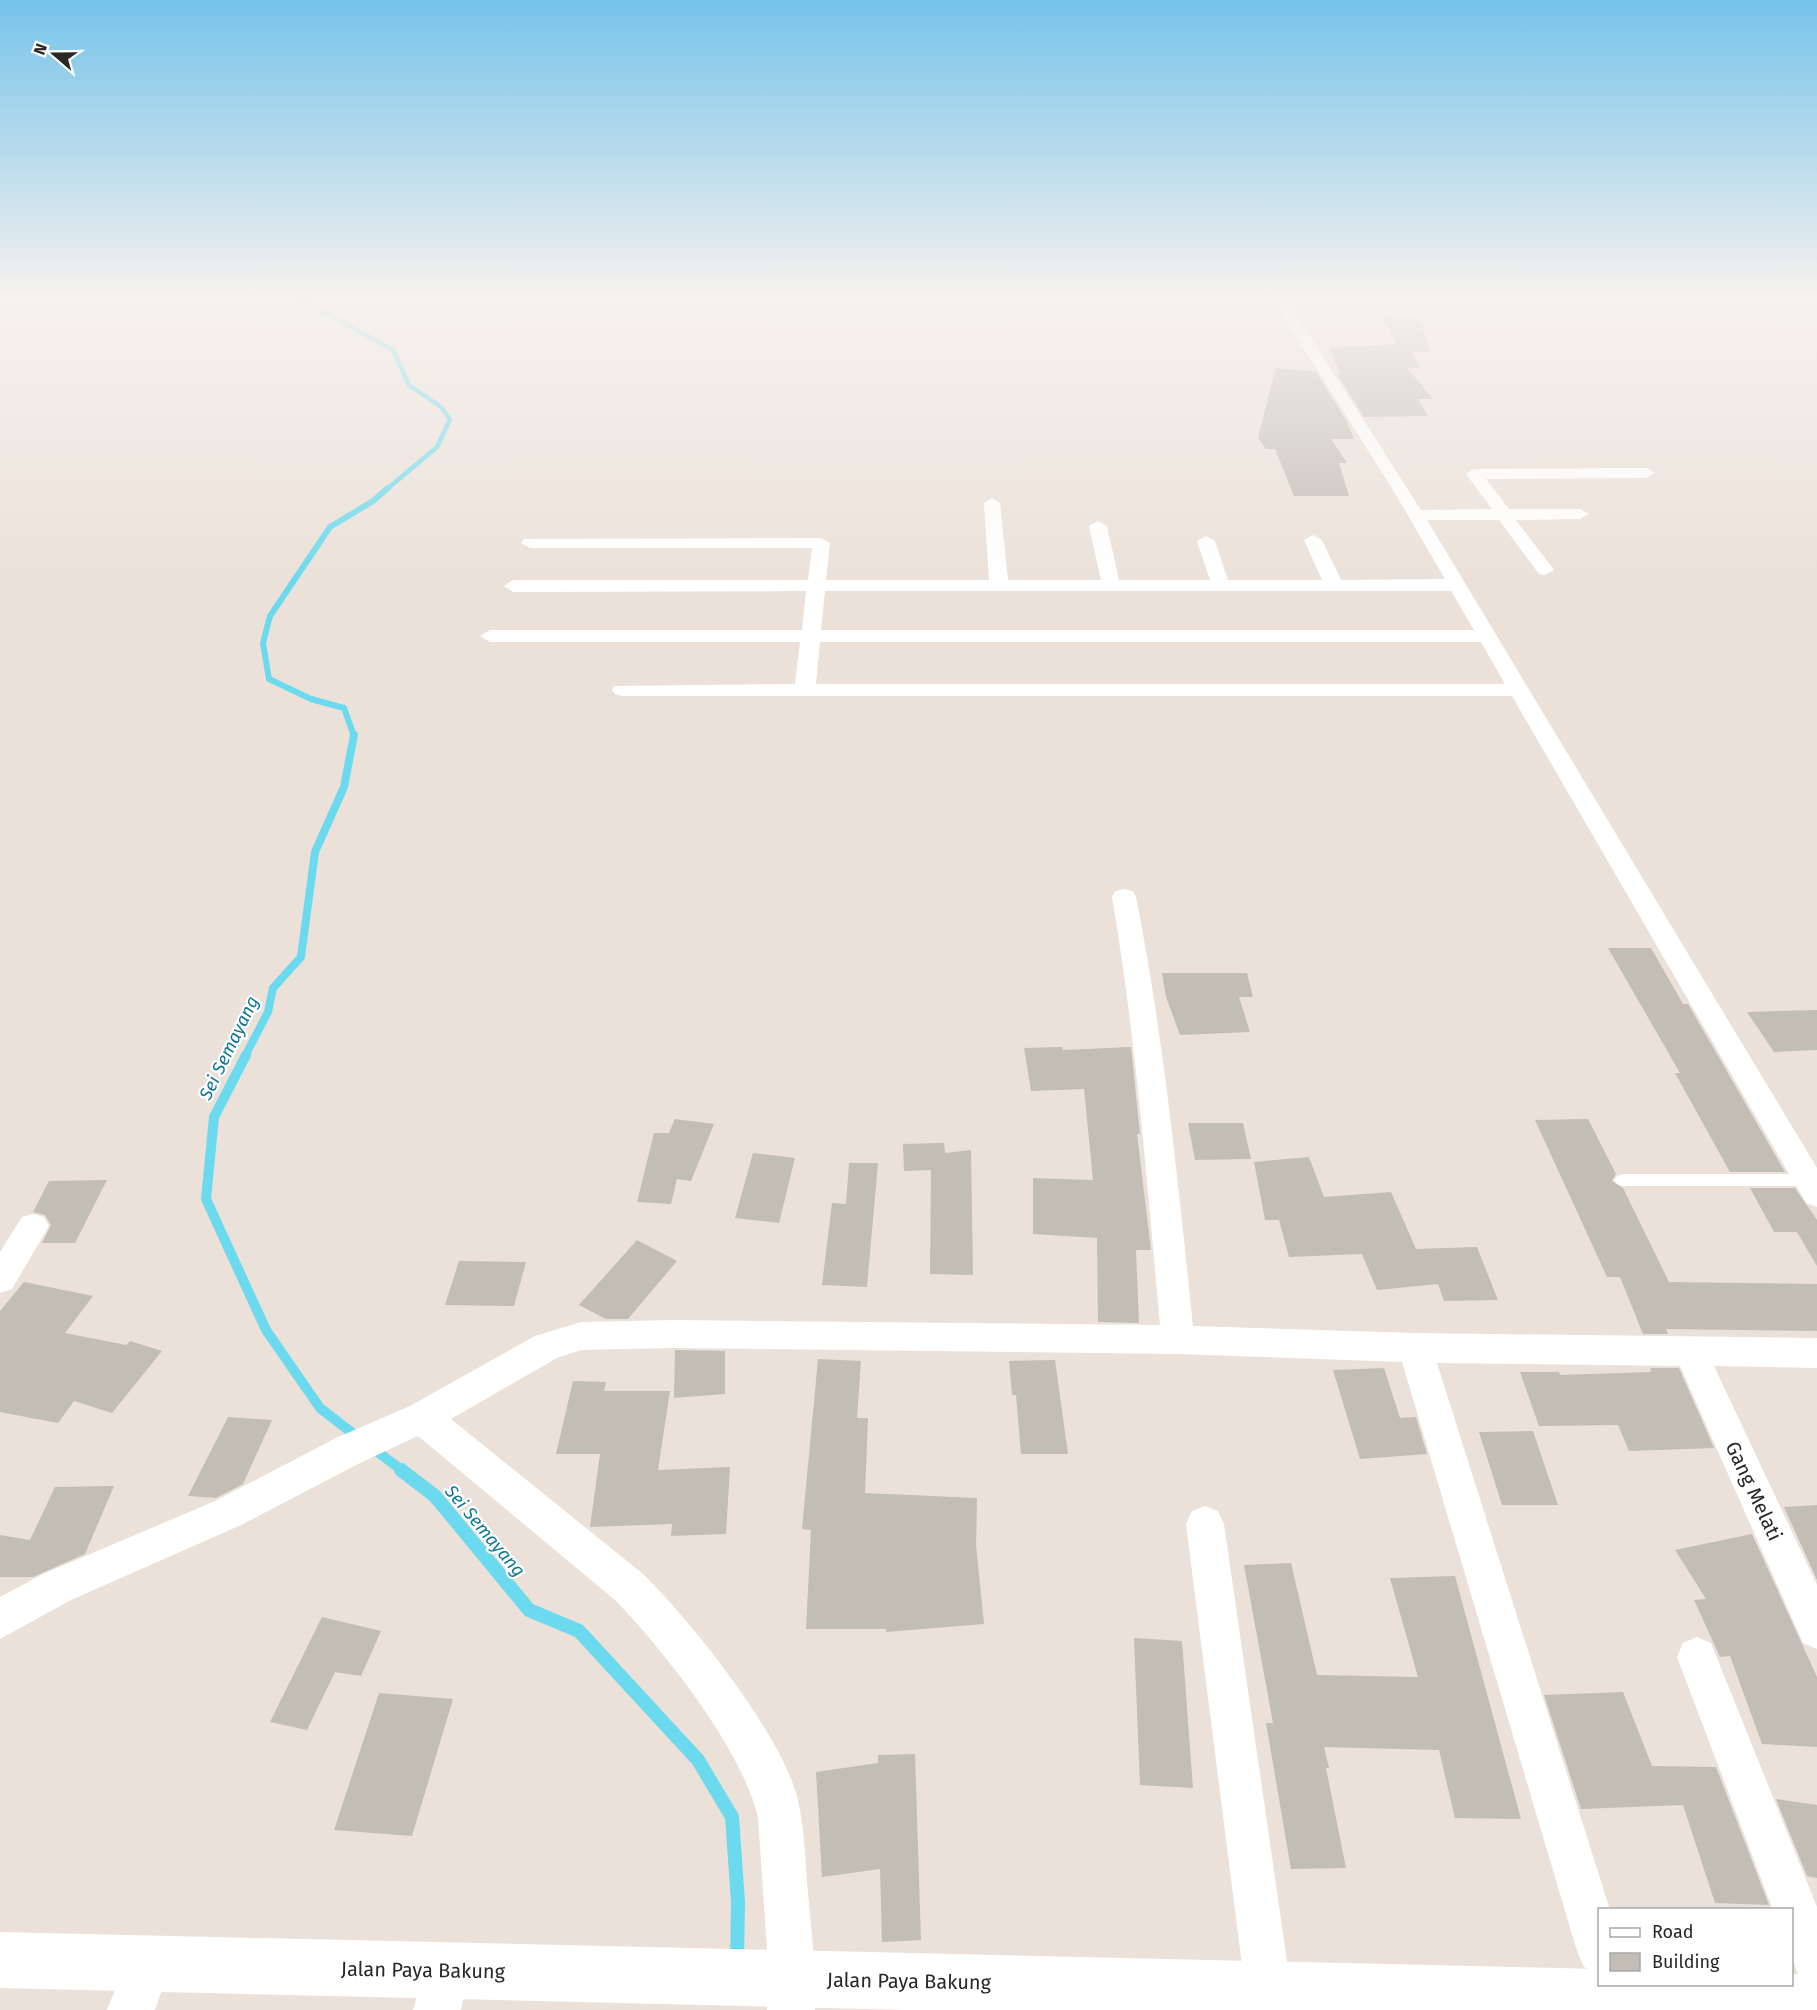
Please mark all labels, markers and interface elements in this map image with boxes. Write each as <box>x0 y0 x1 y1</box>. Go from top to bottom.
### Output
north arrow <box>24 24 84 84</box>
text: N <box>30 41 51 57</box>
water label: Sei Semayang <box>194 992 264 1104</box>
street label: Gang Melati <box>1721 1437 1787 1545</box>
water label: Sei Semayang <box>440 1480 530 1581</box>
legend <box>1598 1908 1793 1986</box>
text: Road <box>1652 1921 1694 1943</box>
text: Building <box>1652 1951 1720 1973</box>
street label: Jalan Paya Bakung <box>341 1957 506 1983</box>
street label: Jalan Paya Bakung <box>827 1968 992 1994</box>

